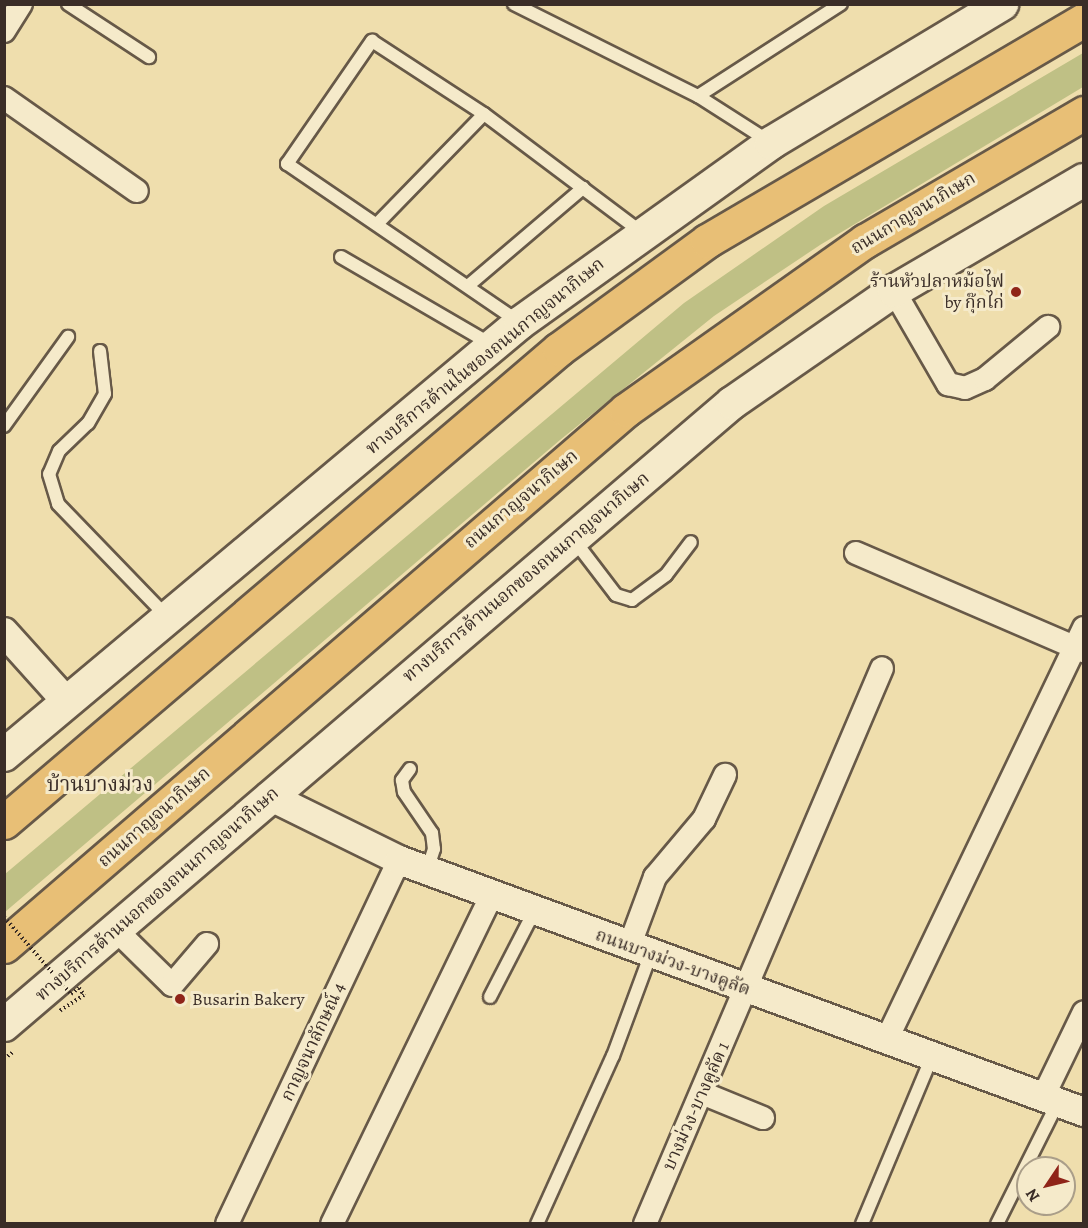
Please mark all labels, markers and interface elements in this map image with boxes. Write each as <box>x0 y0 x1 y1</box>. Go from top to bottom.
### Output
street label: ถนนกาญจนาภิเษก <box>847 167 979 259</box>
street label: ทางบริการด้านในของถนนกาญจนาภิเษก <box>361 253 609 459</box>
place label: ร้านหัวปลาหม้อไฟ by กุ๊กไก่ <box>870 271 1004 314</box>
marker: ร้านหัวปลาหม้อไฟ by กุ๊กไก่ <box>1009 285 1023 299</box>
street label: ถนนกาญจนาภิเษก <box>460 445 582 553</box>
street label: ทางบริการด้านนอกของถนนกาญจนาภิเษก <box>398 467 654 687</box>
street label: ถนนกาญจนาภิเษก <box>93 762 215 872</box>
district label: บ้านบางม่วง <box>47 771 153 797</box>
street label: ทางบริการด้านนอกของถนนกาญจนาภิเษก <box>31 782 283 1006</box>
street label: ถนนบางม่วง-บางคูลัด <box>592 924 754 1000</box>
street label: กาญจนาลักษณ์ 4 <box>276 979 350 1105</box>
place label: Busarin Bakery <box>192 988 304 1010</box>
marker: Busarin Bakery <box>173 992 187 1006</box>
street label: บางม่วง-บางคูลัด 1 <box>658 1038 734 1174</box>
north arrow <box>1016 1156 1076 1216</box>
text: N <box>1021 1184 1045 1206</box>

